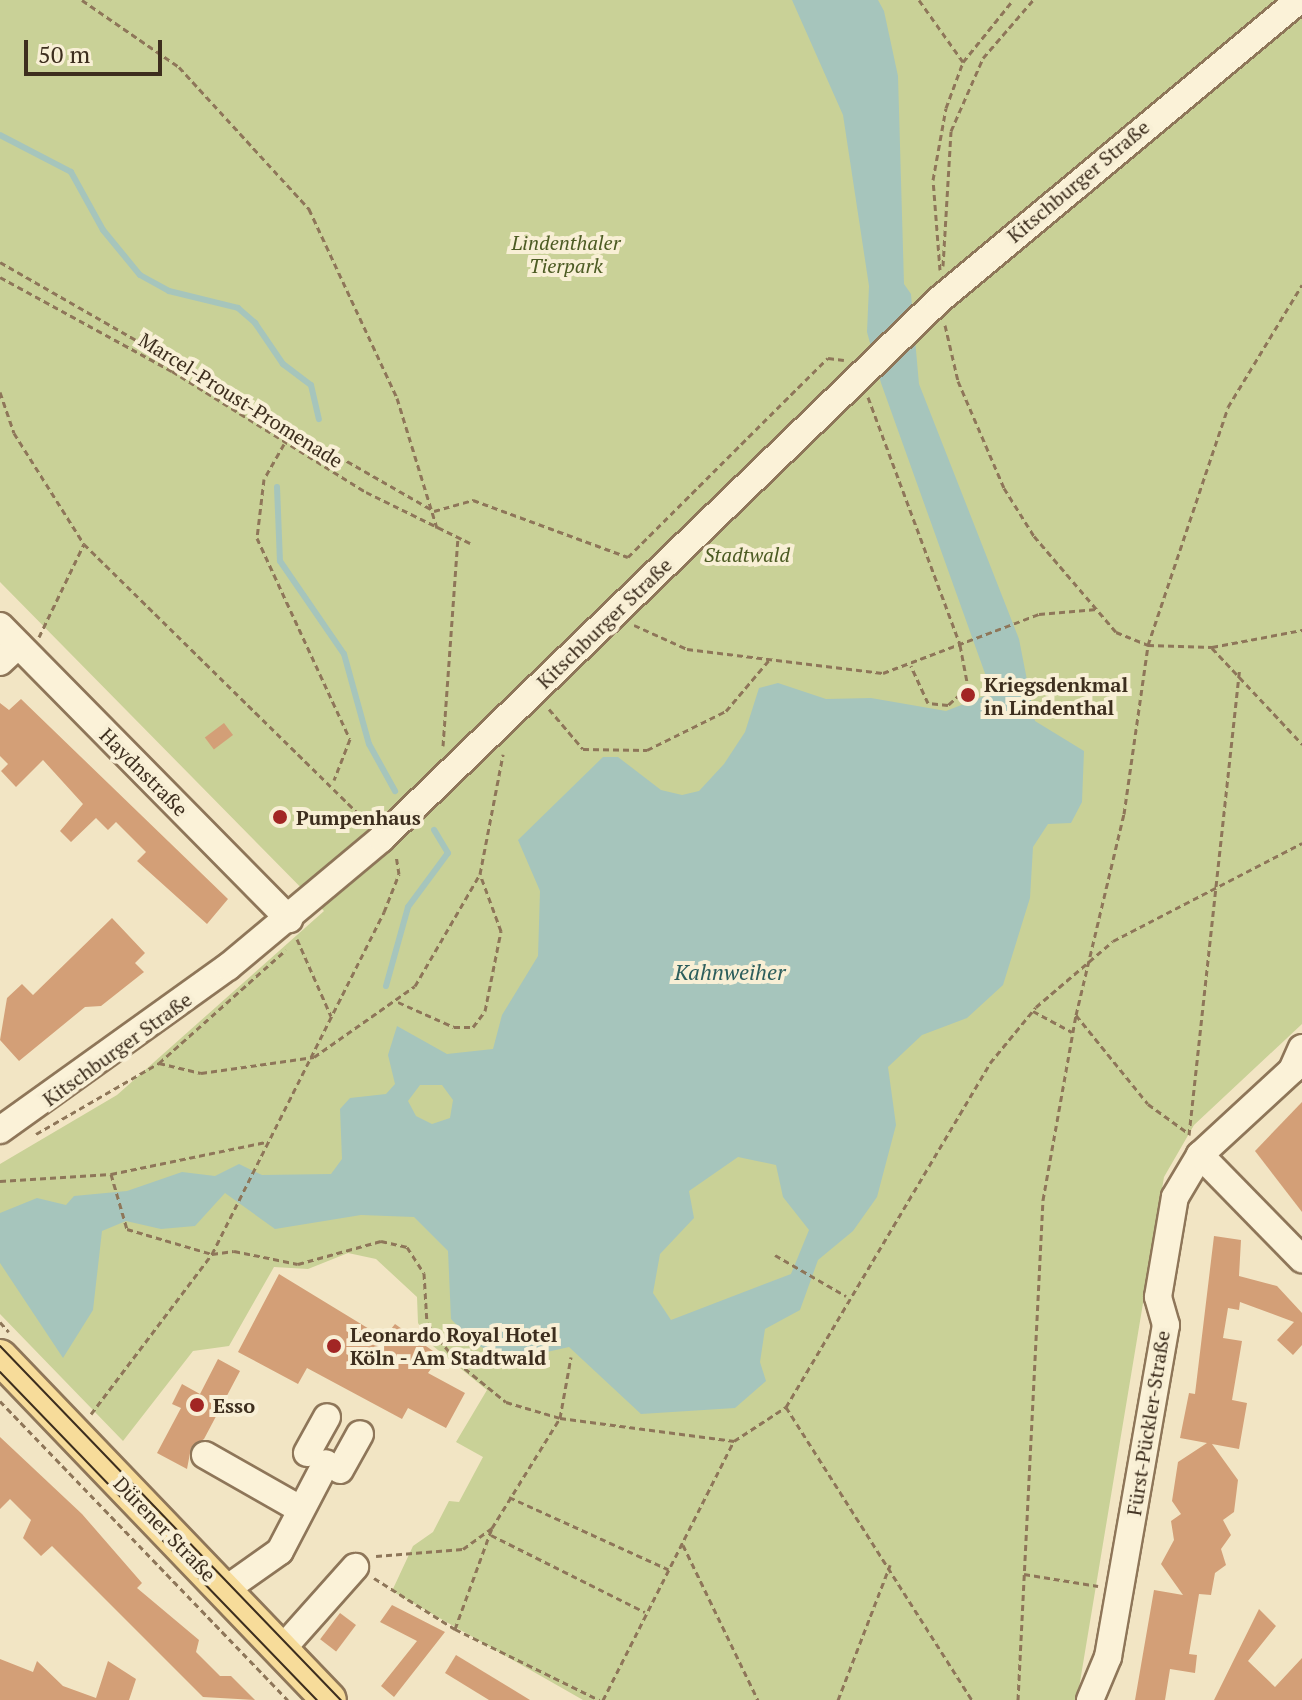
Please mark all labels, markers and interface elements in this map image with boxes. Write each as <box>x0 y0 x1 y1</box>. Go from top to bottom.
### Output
scale bar <box>28 24 166 74</box>
text: 50 m <box>38 38 90 70</box>
street label: Kitschburger Straße <box>1002 115 1154 247</box>
park label: Lindenthaler Tierpark <box>512 231 620 278</box>
street label: Marcel-Proust-Promenade <box>135 327 347 473</box>
park label: Stadtwald <box>704 542 790 566</box>
street label: Kitschburger Straße <box>532 553 676 693</box>
place label: Kriegsdenkmal in Lindenthal <box>984 672 1128 719</box>
marker: Kriegsdenkmal in Lindenthal <box>959 686 977 704</box>
street label: Haydnstraße <box>95 723 193 821</box>
place label: Pumpenhaus <box>296 805 421 829</box>
marker: Pumpenhaus <box>271 808 289 826</box>
water label: Kahnweiher <box>675 959 785 985</box>
street label: Kitschburger Straße <box>38 987 196 1111</box>
place label: Leonardo Royal Hotel Köln - Am Stadtwald <box>350 1322 557 1369</box>
street label: Fürst-Pückler-Straße <box>1122 1329 1174 1517</box>
marker: Leonardo Royal Hotel Köln - Am Stadtwald <box>325 1337 343 1355</box>
place label: Esso <box>213 1393 255 1417</box>
marker: Esso <box>188 1396 206 1414</box>
street label: Dürener Straße <box>109 1472 221 1586</box>

